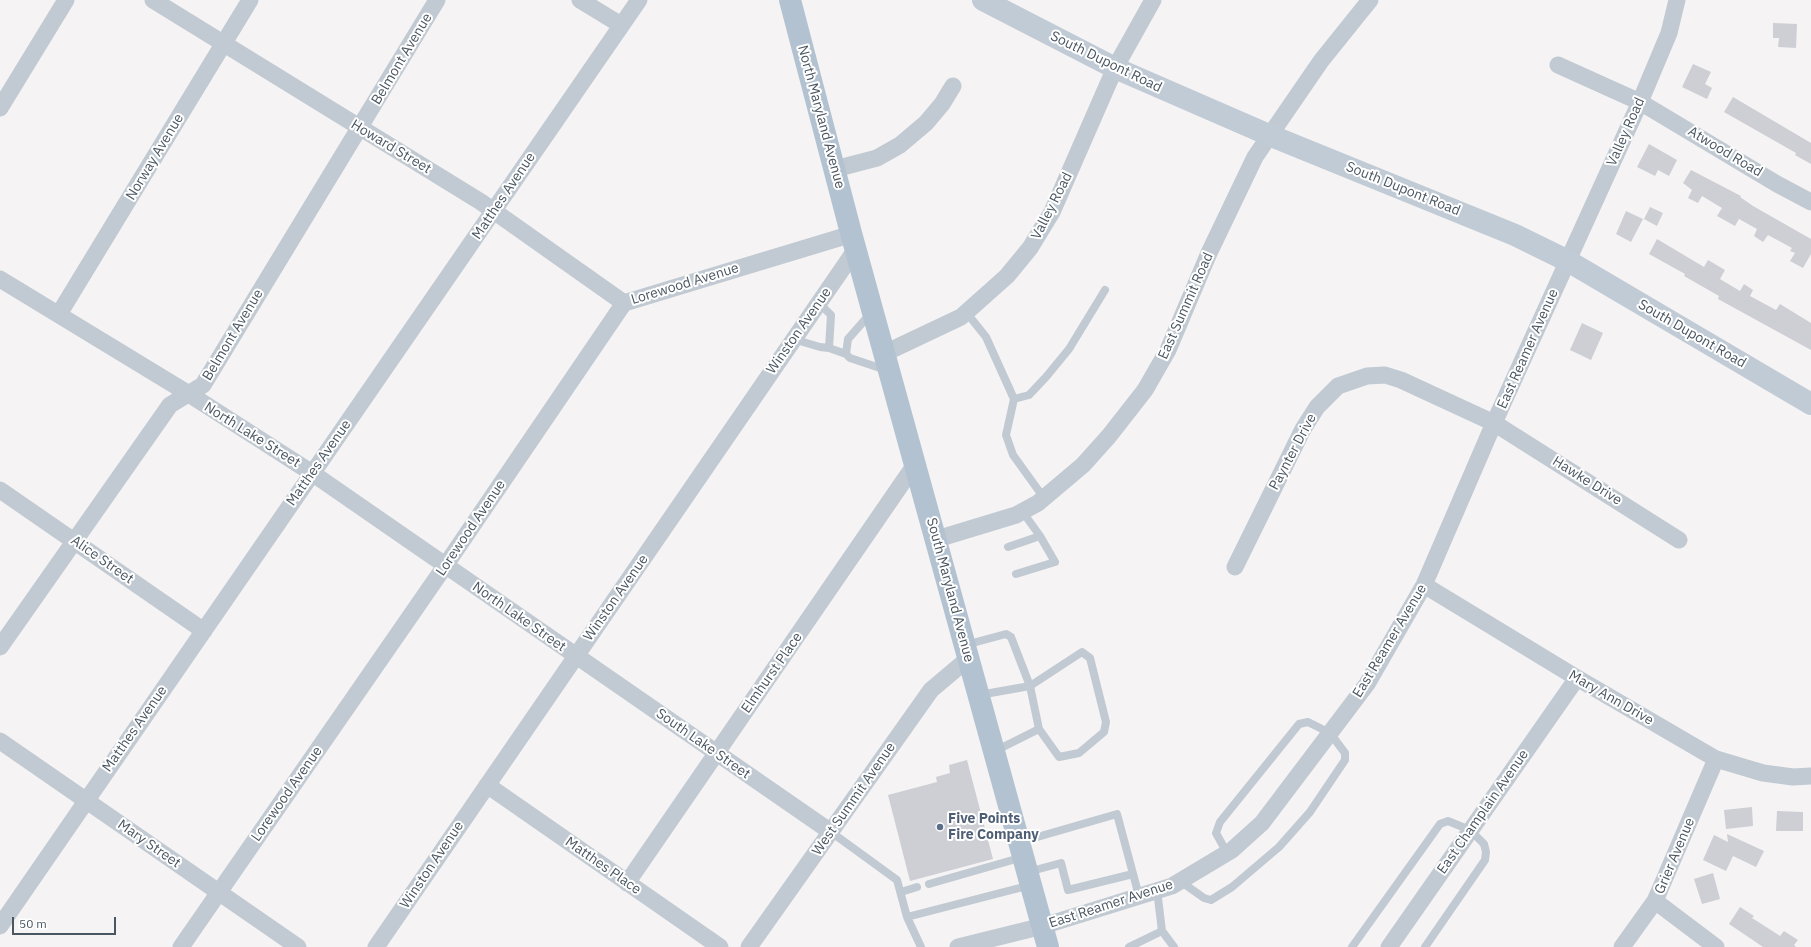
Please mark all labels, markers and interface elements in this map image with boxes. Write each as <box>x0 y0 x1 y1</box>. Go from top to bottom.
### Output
street label: Belmont Avenue <box>368 10 436 108</box>
street label: South Dupont Road <box>1048 28 1164 96</box>
street label: North Maryland Avenue <box>794 44 848 190</box>
street label: Valley Road <box>1603 95 1649 169</box>
street label: Norway Avenue <box>123 111 187 203</box>
street label: Howard Street <box>348 116 434 178</box>
street label: Atwood Road <box>1685 123 1765 181</box>
street label: Matthes Avenue <box>469 149 539 243</box>
street label: South Dupont Road <box>1343 158 1463 220</box>
street label: Valley Road <box>1028 170 1076 242</box>
street label: East Summit Road <box>1155 250 1217 362</box>
street label: Lorewood Avenue <box>629 260 741 308</box>
street label: Winston Avenue <box>763 285 835 377</box>
street label: Belmont Avenue <box>199 286 267 384</box>
street label: East Reamer Avenue <box>1494 286 1562 412</box>
street label: South Dupont Road <box>1635 296 1749 372</box>
street label: North Lake Street <box>201 399 303 471</box>
street label: Paynter Drive <box>1266 411 1320 493</box>
street label: Matthes Avenue <box>283 417 355 509</box>
street label: Hawke Drive <box>1549 453 1625 509</box>
street label: Lorewood Avenue <box>433 477 509 579</box>
street label: South Maryland Avenue <box>923 516 977 664</box>
street label: Alice Street <box>67 532 137 588</box>
street label: Winston Avenue <box>580 552 652 644</box>
street label: North Lake Street <box>469 579 569 655</box>
street label: East Reamer Avenue <box>1349 581 1431 701</box>
street label: Elmhurst Place <box>738 629 806 717</box>
street label: Mary Ann Drive <box>1566 667 1656 729</box>
street label: Matthes Avenue <box>99 683 171 775</box>
street label: South Lake Street <box>653 705 753 783</box>
street label: West Summit Avenue <box>809 739 899 859</box>
street label: Lorewood Avenue <box>248 743 326 845</box>
street label: East Champlain Avenue <box>1434 747 1532 877</box>
place label: Five Points Fire Company <box>948 811 1039 844</box>
street label: Grier Avenue <box>1651 815 1699 897</box>
street label: Mary Street <box>114 816 184 872</box>
street label: Winston Avenue <box>397 818 467 912</box>
marker: Five Points Fire Company <box>935 822 945 832</box>
street label: Matthes Place <box>562 834 644 898</box>
street label: East Reamer Avenue <box>1047 876 1175 932</box>
scale bar <box>14 909 118 935</box>
text: 50 m <box>19 916 47 931</box>

